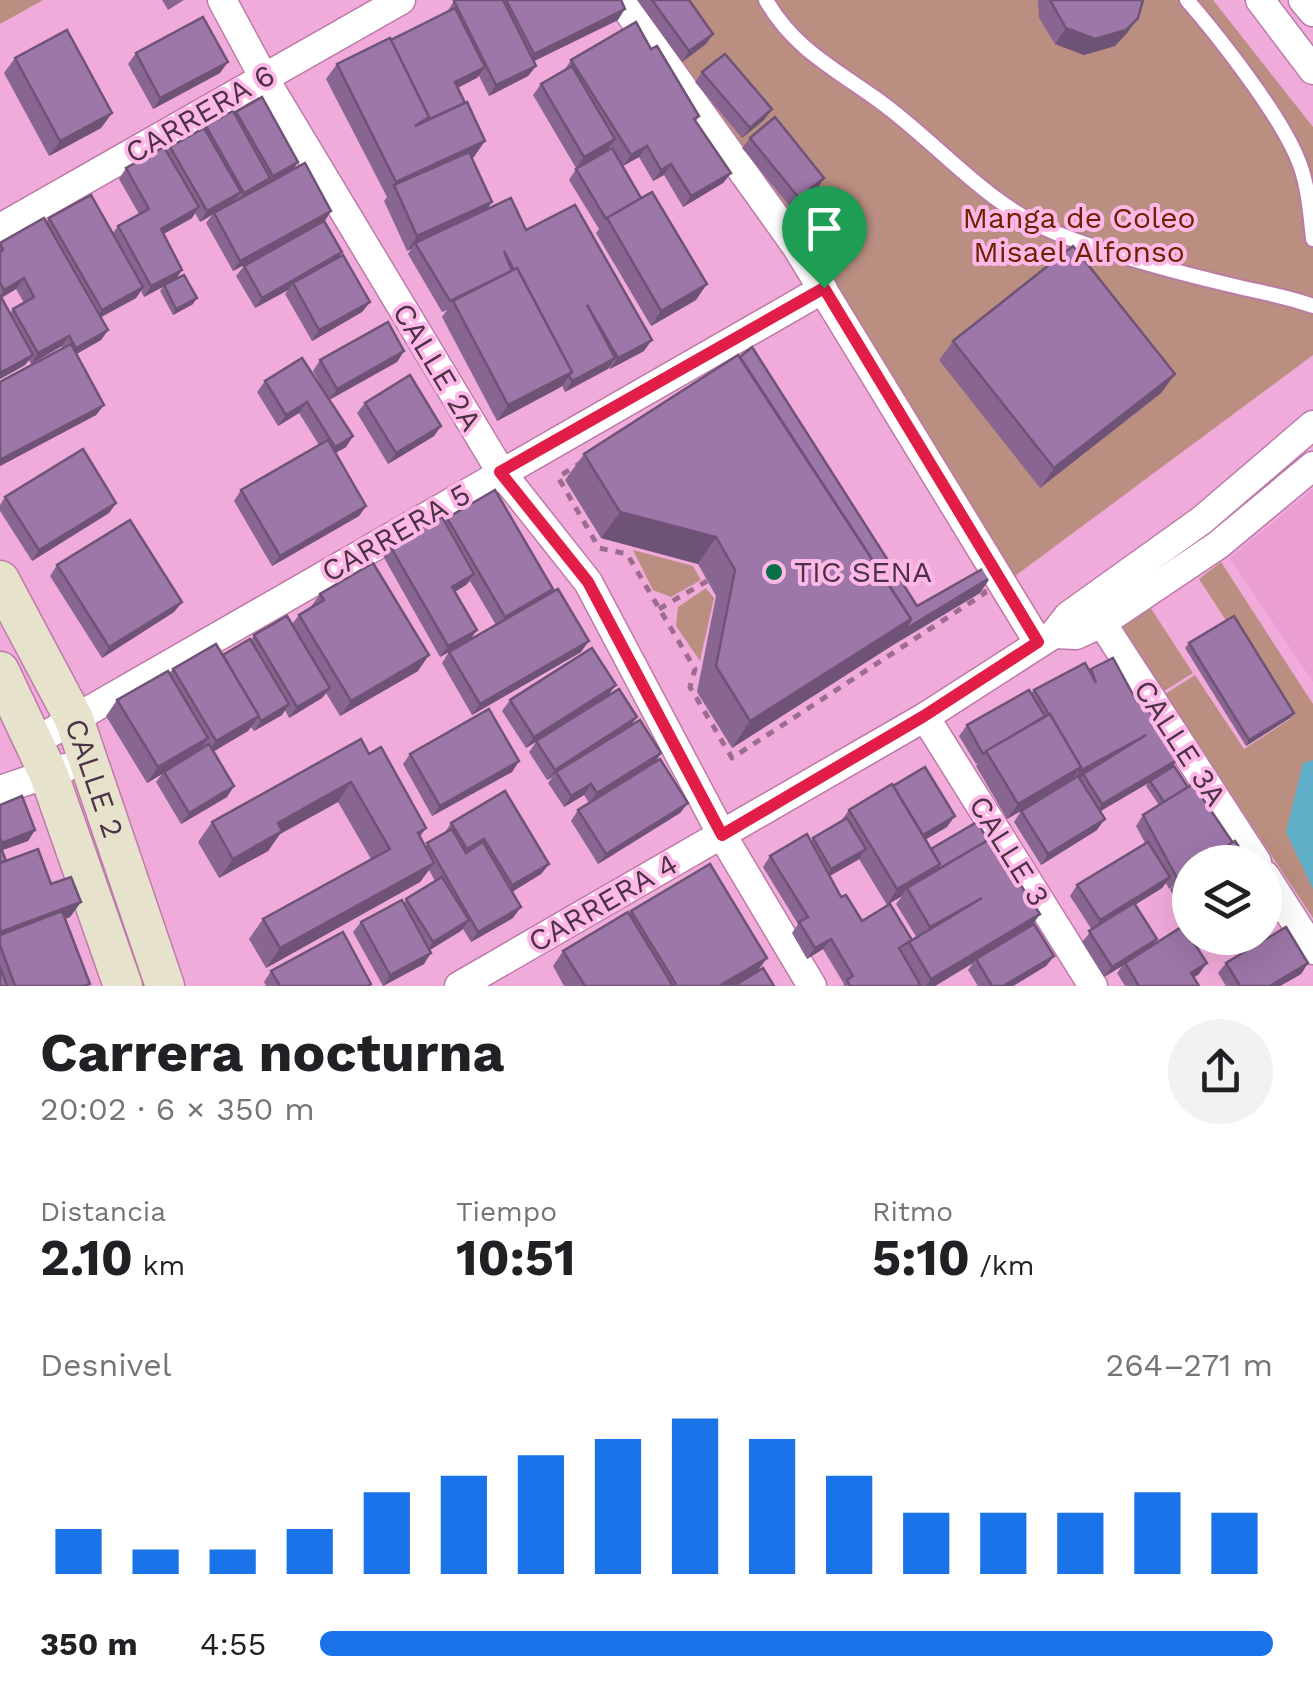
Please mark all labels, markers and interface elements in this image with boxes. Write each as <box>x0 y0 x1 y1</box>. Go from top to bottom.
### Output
street label: CARRERA 6 <box>119 57 281 170</box>
pin <box>782 186 867 289</box>
park label: Manga de Coleo Misael Alfonso <box>963 200 1195 269</box>
icon: arrive <box>797 201 852 256</box>
street label: CALLE 2A <box>386 296 489 437</box>
street label: CARRERA 5 <box>315 476 476 589</box>
place label: TIC SENA <box>794 554 932 589</box>
marker: TIC SENA <box>763 561 785 583</box>
street label: CALLE 3A <box>1127 673 1234 812</box>
street label: CALLE 2 <box>58 714 131 842</box>
street label: CALLE 3 <box>962 789 1057 912</box>
map controls <box>1172 845 1282 955</box>
button: layers <box>1172 845 1282 955</box>
street label: CARRERA 4 <box>522 846 684 959</box>
button: share <box>1168 1019 1273 1124</box>
text: Carrera nocturna <box>40 1020 504 1084</box>
text: 20:02 · 6 × 350 m <box>40 1090 315 1128</box>
text: Distancia <box>40 1195 166 1228</box>
text: Tiempo <box>456 1195 557 1228</box>
text: Ritmo <box>872 1195 953 1228</box>
text: 2.10 <box>40 1228 133 1287</box>
text: 10:51 <box>456 1228 576 1287</box>
text: 5:10 <box>872 1228 970 1287</box>
text: km <box>133 1249 185 1282</box>
text: /km <box>970 1249 1034 1282</box>
text: Desnivel <box>40 1346 172 1384</box>
text: 264–271 m <box>1106 1346 1273 1384</box>
text: 350 m <box>40 1625 138 1663</box>
text: 4:55 <box>200 1625 266 1663</box>

